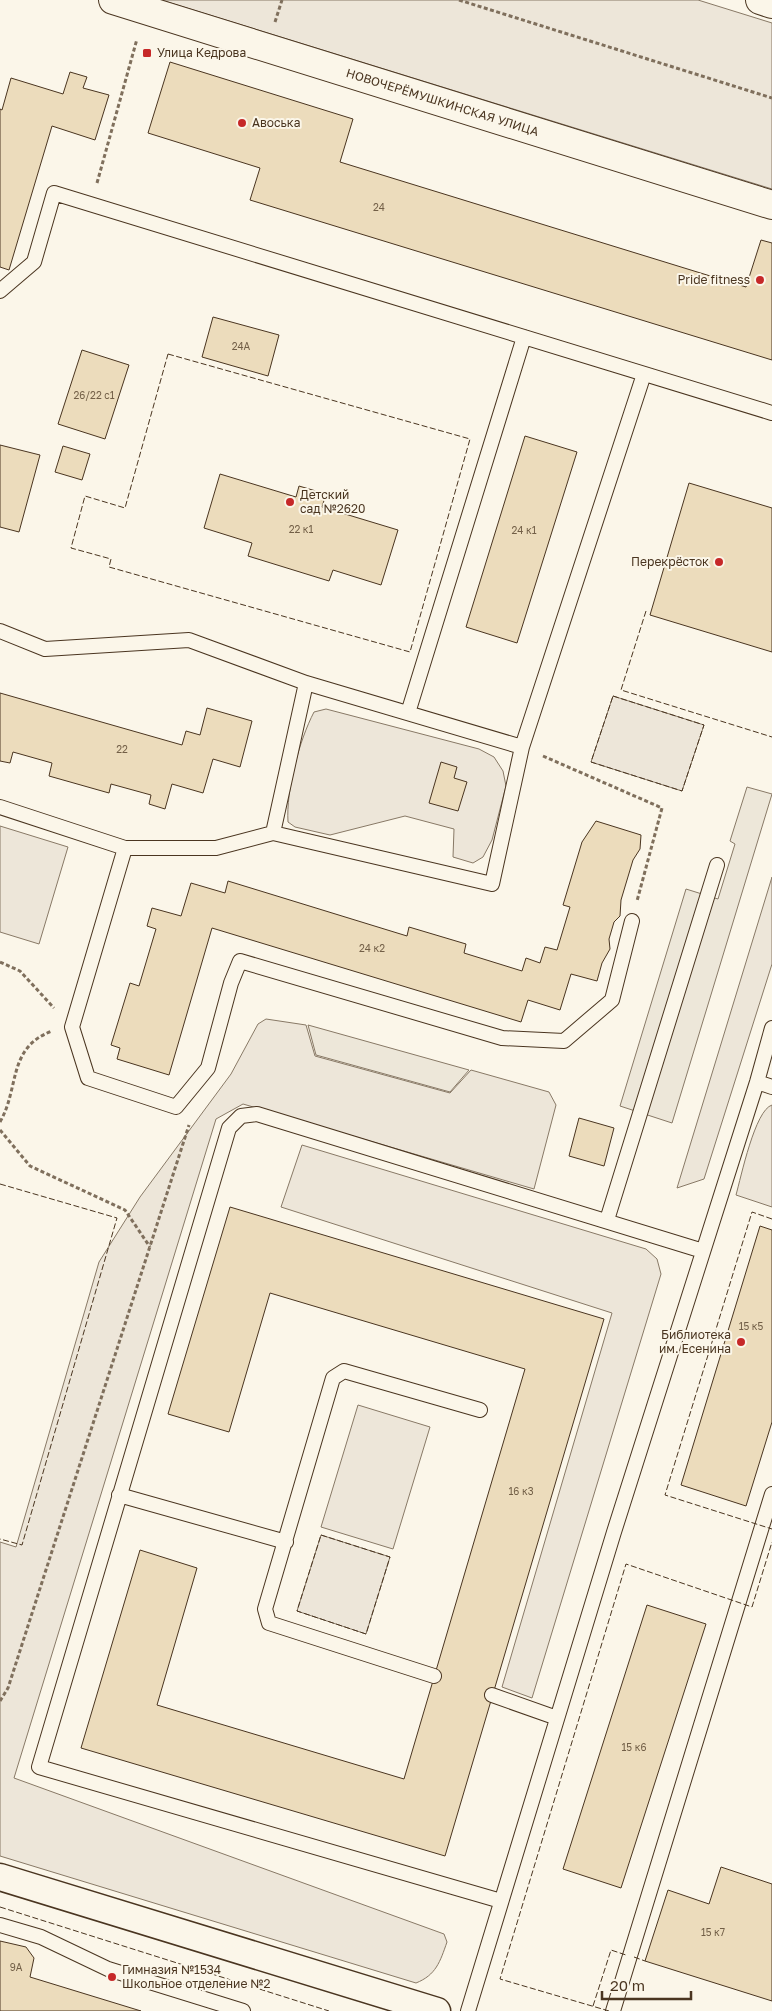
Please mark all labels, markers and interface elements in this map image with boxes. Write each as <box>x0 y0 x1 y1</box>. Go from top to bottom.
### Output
place label: Улица Кедрова <box>157 45 246 60</box>
marker: Улица Кедрова <box>141 47 153 59</box>
street label: НОВОЧЕРЁМУШКИНСКАЯ УЛИЦА <box>344 65 541 139</box>
place label: Авоська <box>252 115 300 130</box>
marker: Авоська <box>236 117 248 129</box>
house number: 24 <box>373 201 385 213</box>
place label: Pride fitness <box>677 272 750 287</box>
marker: Pride fitness <box>754 274 766 286</box>
house number: 24А <box>232 340 251 352</box>
house number: 26/22 с1 <box>73 389 115 401</box>
place label: Детский сад №2620 <box>300 487 365 516</box>
marker: Детский сад №2620 <box>284 496 296 508</box>
house number: 22 к1 <box>289 523 313 535</box>
house number: 24 к1 <box>512 524 537 536</box>
place label: Перекрёсток <box>631 554 709 569</box>
marker: Перекрёсток <box>713 556 725 568</box>
house number: 22 <box>116 743 128 755</box>
house number: 24 к2 <box>359 942 385 954</box>
house number: 15 к5 <box>739 1320 764 1332</box>
place label: Библиотека им. Есенина <box>659 1327 731 1356</box>
marker: Библиотека им. Есенина <box>735 1336 747 1348</box>
house number: 16 к3 <box>509 1485 534 1497</box>
house number: 15 к6 <box>622 1741 646 1753</box>
house number: 15 к7 <box>701 1926 725 1938</box>
house number: 9А <box>10 1961 23 1973</box>
place label: Гимназия №1534 Школьное отделение №2 <box>122 1962 270 1991</box>
scale bar <box>602 1968 691 2000</box>
marker: Гимназия №1534 Школьное отделение №2 <box>106 1971 118 1983</box>
text: 20 m <box>610 1976 645 1994</box>

